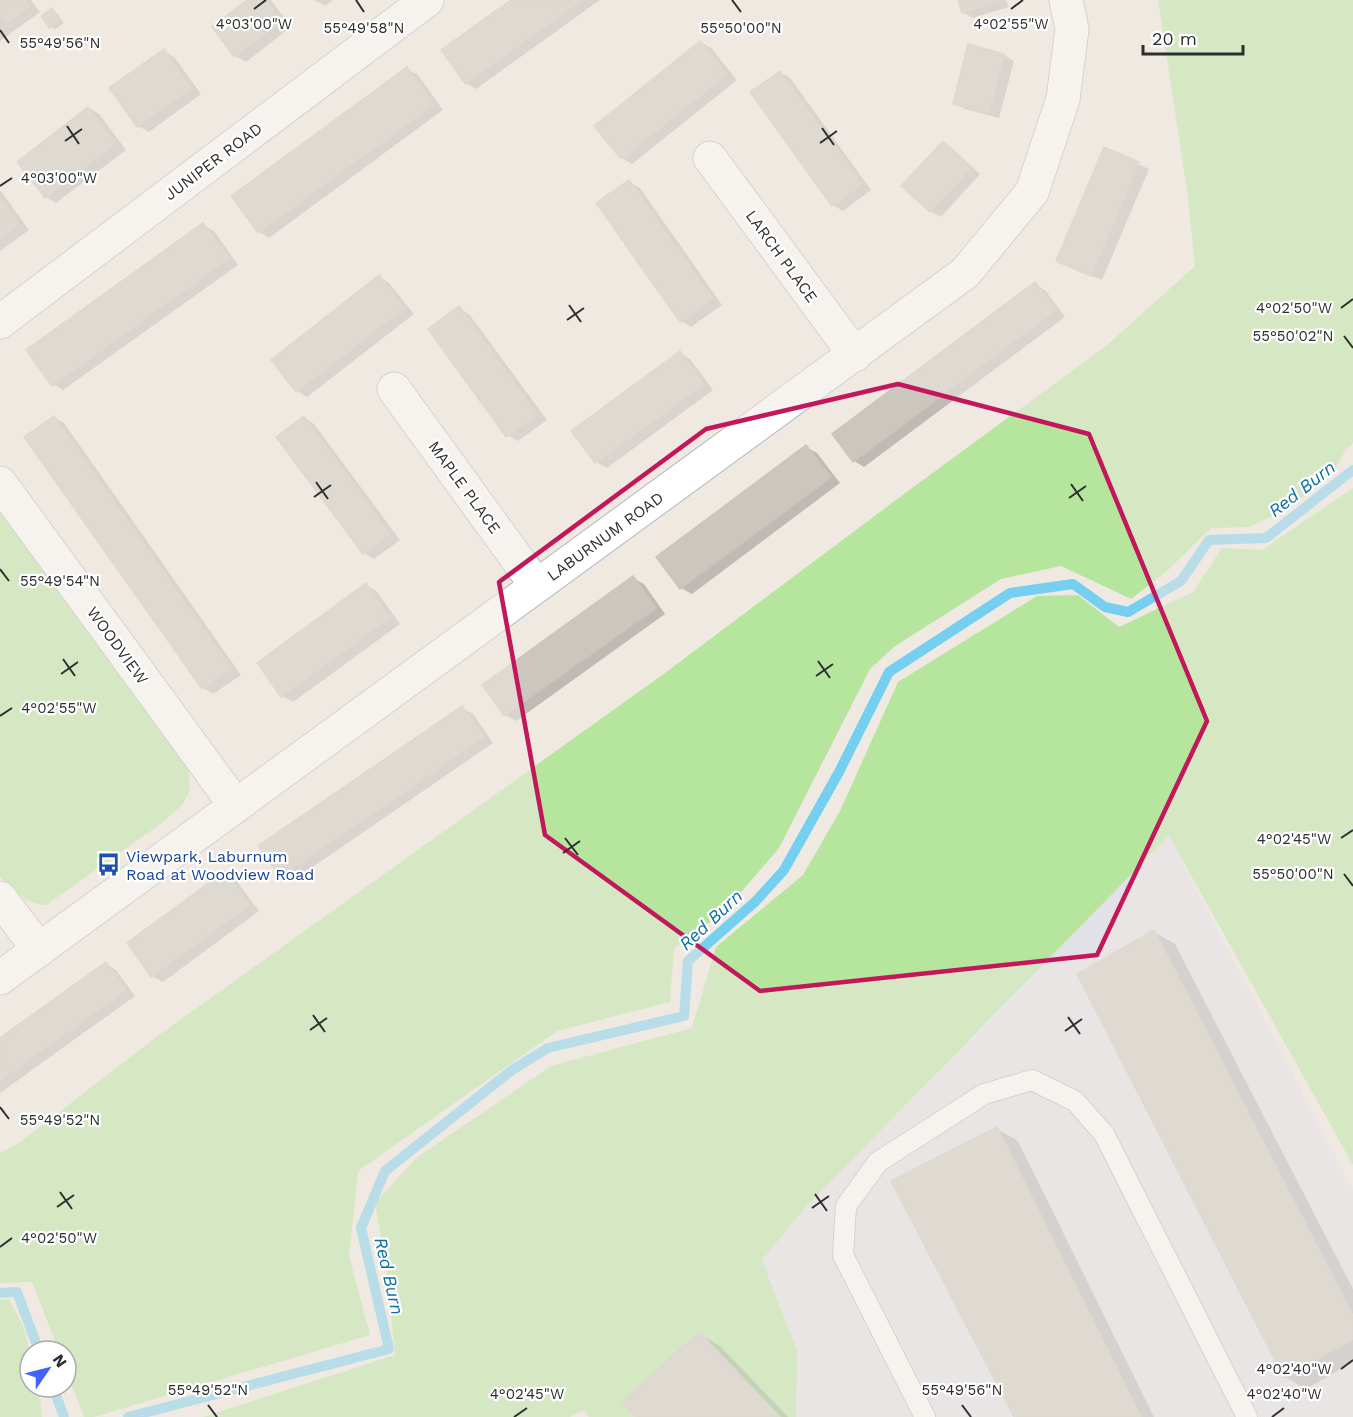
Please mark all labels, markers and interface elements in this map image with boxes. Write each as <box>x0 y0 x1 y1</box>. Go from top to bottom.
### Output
text: 4°03'00"W <box>216 15 292 33</box>
text: 4°02'55"W <box>973 15 1049 33</box>
scale bar <box>1143 18 1244 56</box>
text: 55°49'58"N <box>324 19 404 37</box>
text: 55°50'00"N <box>700 19 782 37</box>
text: 20 m <box>1152 28 1197 49</box>
text: 55°49'56"N <box>20 34 100 52</box>
street label: JUNIPER ROAD <box>161 119 266 204</box>
text: 4°03'00"W <box>21 169 97 187</box>
street label: LARCH PLACE <box>742 206 821 306</box>
text: 4°02'50"W <box>1256 299 1332 317</box>
text: 55°50'02"N <box>1252 327 1334 345</box>
street label: MAPLE PLACE <box>425 437 505 537</box>
water label: Red Burn <box>1264 456 1339 521</box>
street label: LABURNUM ROAD <box>543 488 667 585</box>
text: 55°49'54"N <box>20 572 100 590</box>
street label: WOODVIEW <box>83 603 152 688</box>
text: 4°02'55"W <box>21 699 97 717</box>
text: 4°02'45"W <box>1257 830 1331 848</box>
place label: Viewpark, Laburnum Road at Woodview Road <box>126 847 314 884</box>
bus stop icon: Viewpark, Laburnum Road at Woodview Road <box>95 852 121 878</box>
text: 55°50'00"N <box>1252 865 1334 883</box>
water label: Red Burn <box>675 885 747 954</box>
text: 55°49'52"N <box>20 1111 100 1129</box>
text: 4°02'50"W <box>21 1229 97 1247</box>
water label: Red Burn <box>370 1235 409 1317</box>
north arrow <box>18 1339 78 1399</box>
text: N <box>49 1350 71 1371</box>
text: 4°02'40"W <box>1256 1360 1332 1378</box>
text: 55°49'52"N <box>168 1381 248 1399</box>
text: 55°49'56"N <box>922 1381 1002 1399</box>
text: 4°02'45"W <box>490 1385 564 1403</box>
text: 4°02'40"W <box>1246 1385 1322 1403</box>

